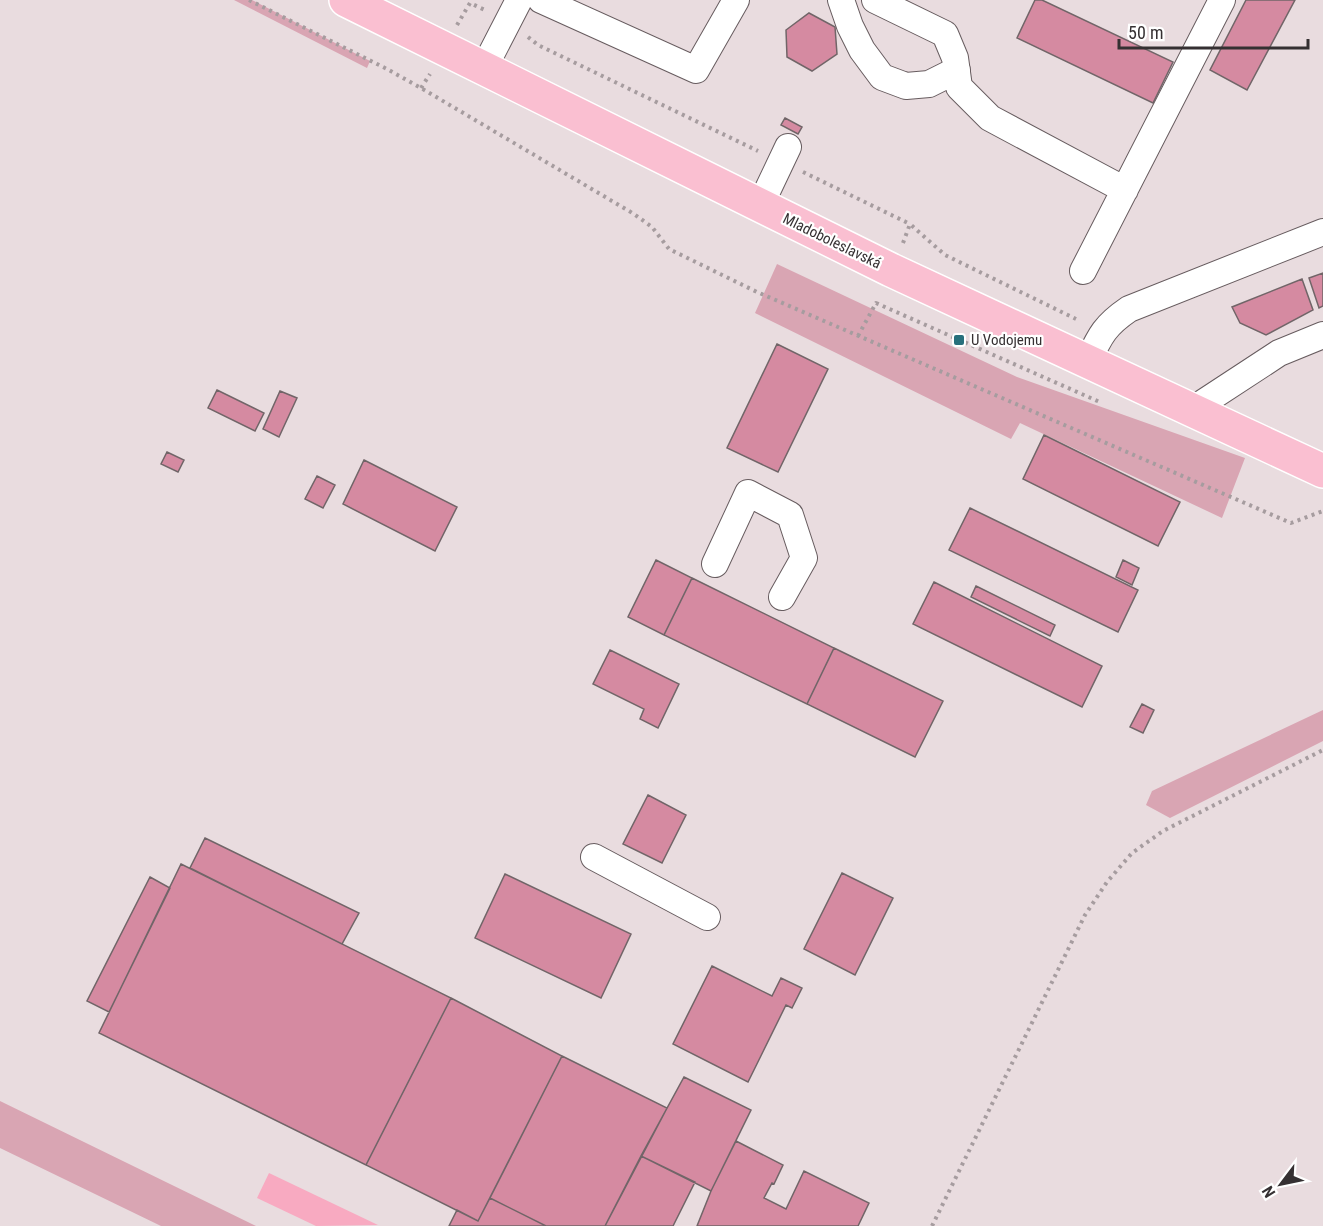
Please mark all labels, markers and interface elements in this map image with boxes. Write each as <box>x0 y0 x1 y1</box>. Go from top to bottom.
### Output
scale bar <box>1119 12 1308 50</box>
text: 50 m <box>1128 22 1163 43</box>
street label: Mladoboleslavská <box>780 209 884 273</box>
place label: U Vodojemu <box>971 331 1042 349</box>
marker: U Vodojemu <box>952 333 966 347</box>
north arrow <box>1251 1154 1311 1214</box>
text: N <box>1258 1182 1279 1201</box>

